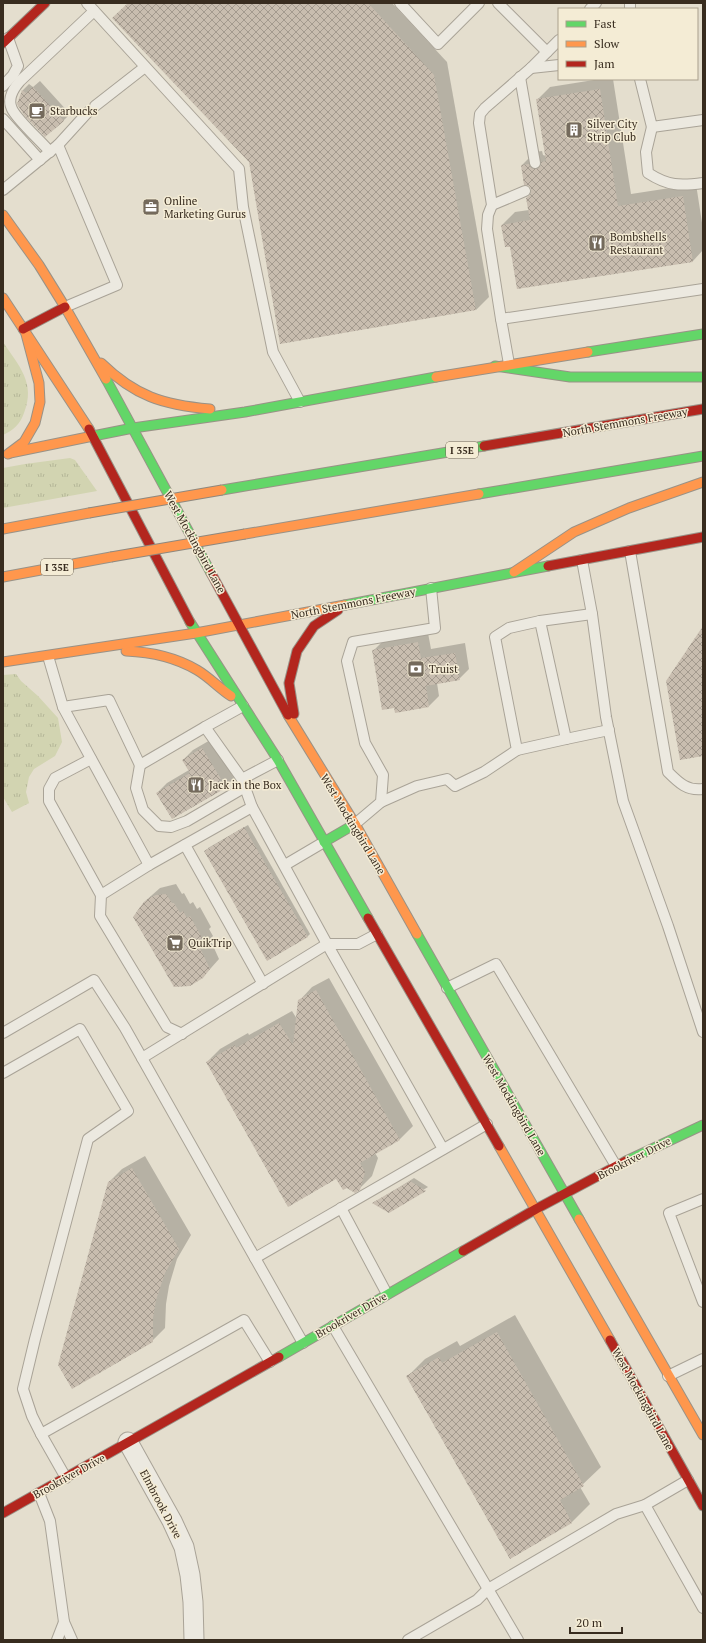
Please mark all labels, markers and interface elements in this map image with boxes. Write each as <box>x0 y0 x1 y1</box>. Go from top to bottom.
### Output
legend <box>558 8 698 80</box>
text: Fast <box>594 16 617 31</box>
text: Slow <box>594 36 620 51</box>
text: Jam <box>594 56 615 71</box>
cafe icon: Starbucks <box>27 101 47 121</box>
place label: Starbucks <box>50 104 98 118</box>
place label: Silver City Strip Club <box>587 117 638 144</box>
building icon: Silver City Strip Club <box>564 120 584 140</box>
place label: Online Marketing Gurus <box>164 194 246 221</box>
office icon: Online Marketing Gurus <box>141 197 161 217</box>
place label: Bombshells Restaurant <box>610 230 667 257</box>
restaurant icon: Bombshells Restaurant <box>587 233 607 253</box>
street label: North Stemmons Freeway <box>561 404 689 440</box>
road number: I 35E <box>446 442 478 458</box>
street label: West Mockingbird Lane <box>161 488 229 596</box>
road number: I 35E <box>41 559 73 575</box>
street label: North Stemmons Freeway <box>290 584 417 622</box>
bank icon: Truist <box>406 659 426 679</box>
place label: Truist <box>429 662 458 676</box>
street label: West Mockingbird Lane <box>317 771 389 877</box>
restaurant icon: Jack in the Box <box>186 775 206 795</box>
place label: Jack in the Box <box>209 778 282 792</box>
supermarket icon: QuikTrip <box>165 933 185 953</box>
place label: QuikTrip <box>188 936 232 950</box>
street label: West Mockingbird Lane <box>479 1052 549 1159</box>
street label: Brookriver Drive <box>595 1133 673 1182</box>
street label: Brookriver Drive <box>313 1289 390 1341</box>
street label: West Mockingbird Lane <box>609 1345 677 1453</box>
street label: Brookriver Drive <box>30 1450 108 1502</box>
street label: Elmbrook Drive <box>137 1467 185 1541</box>
scale bar <box>570 1609 622 1635</box>
text: 20 m <box>576 1615 603 1630</box>

